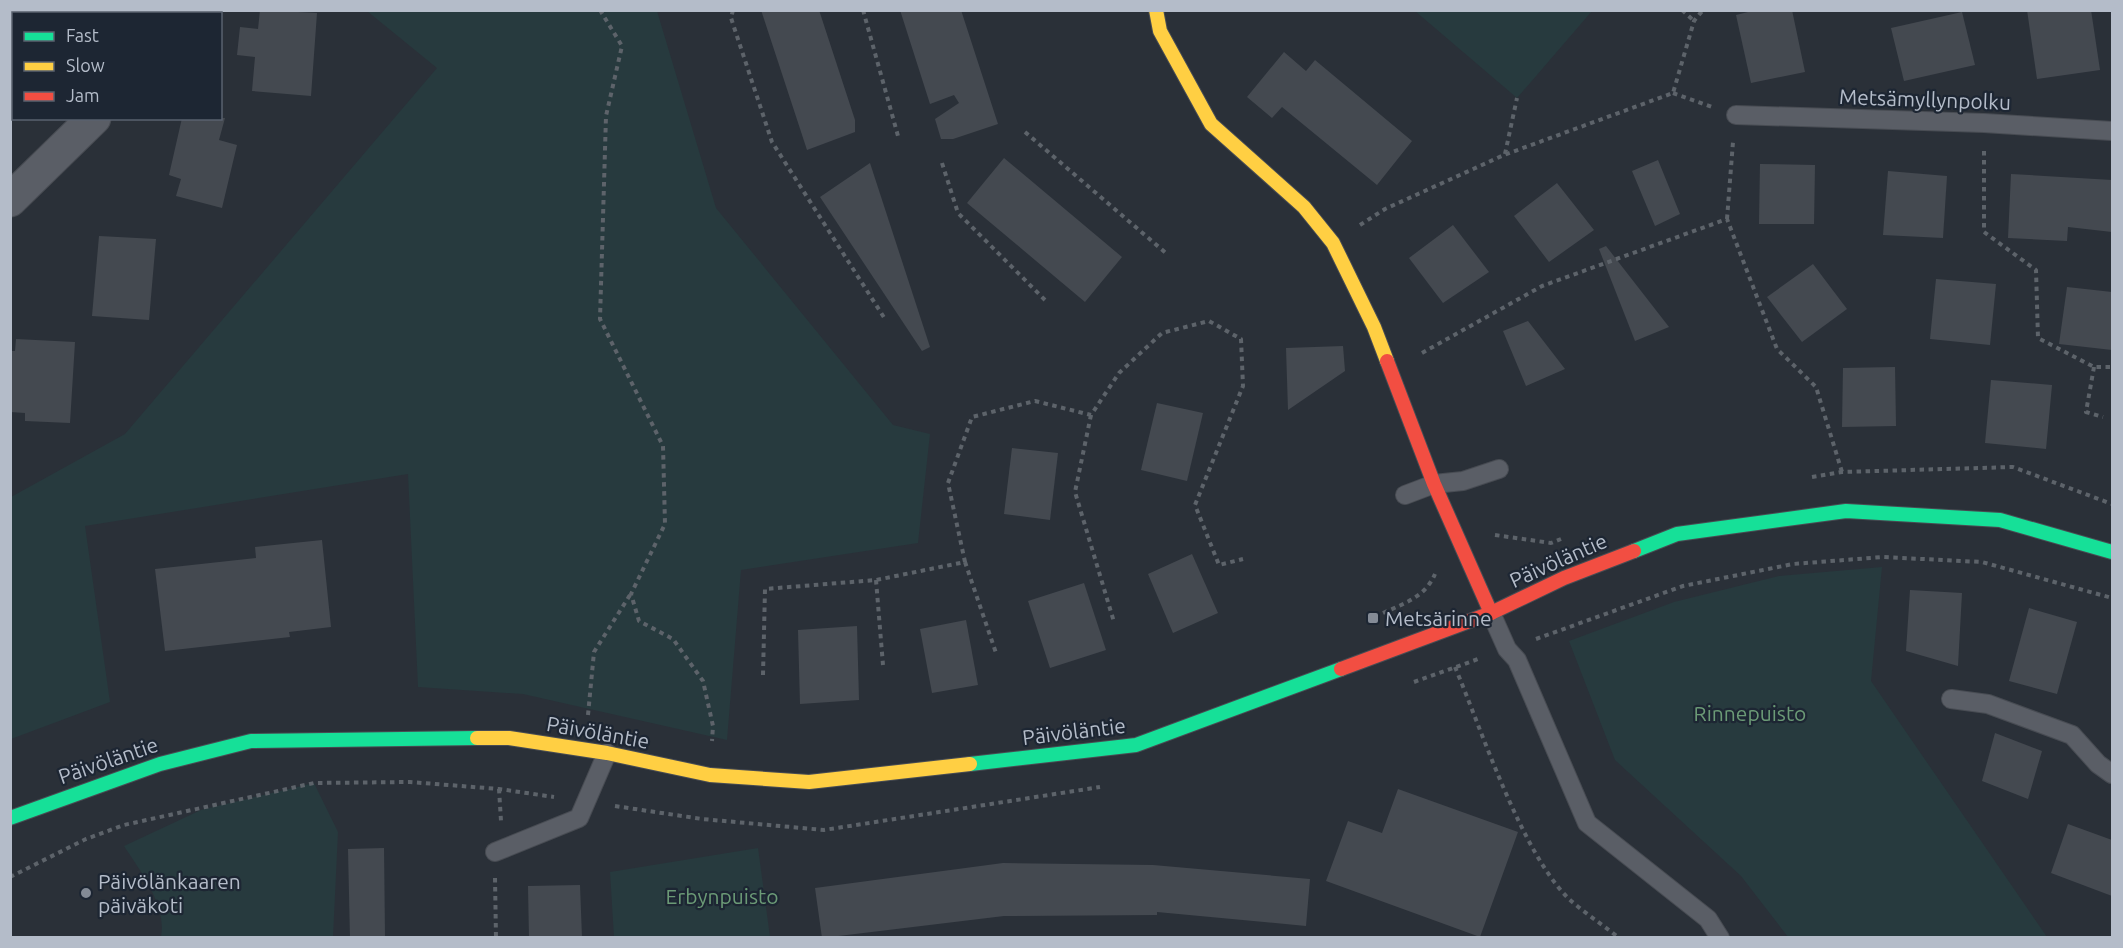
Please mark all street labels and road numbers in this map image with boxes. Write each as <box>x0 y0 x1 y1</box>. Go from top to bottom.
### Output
street label: Metsämyllynpolku <box>1839 84 2011 114</box>
street label: Päivöläntie <box>1506 528 1610 592</box>
street label: Päivöläntie <box>545 711 651 753</box>
street label: Päivöläntie <box>1021 713 1127 749</box>
street label: Päivöläntie <box>55 732 161 788</box>

